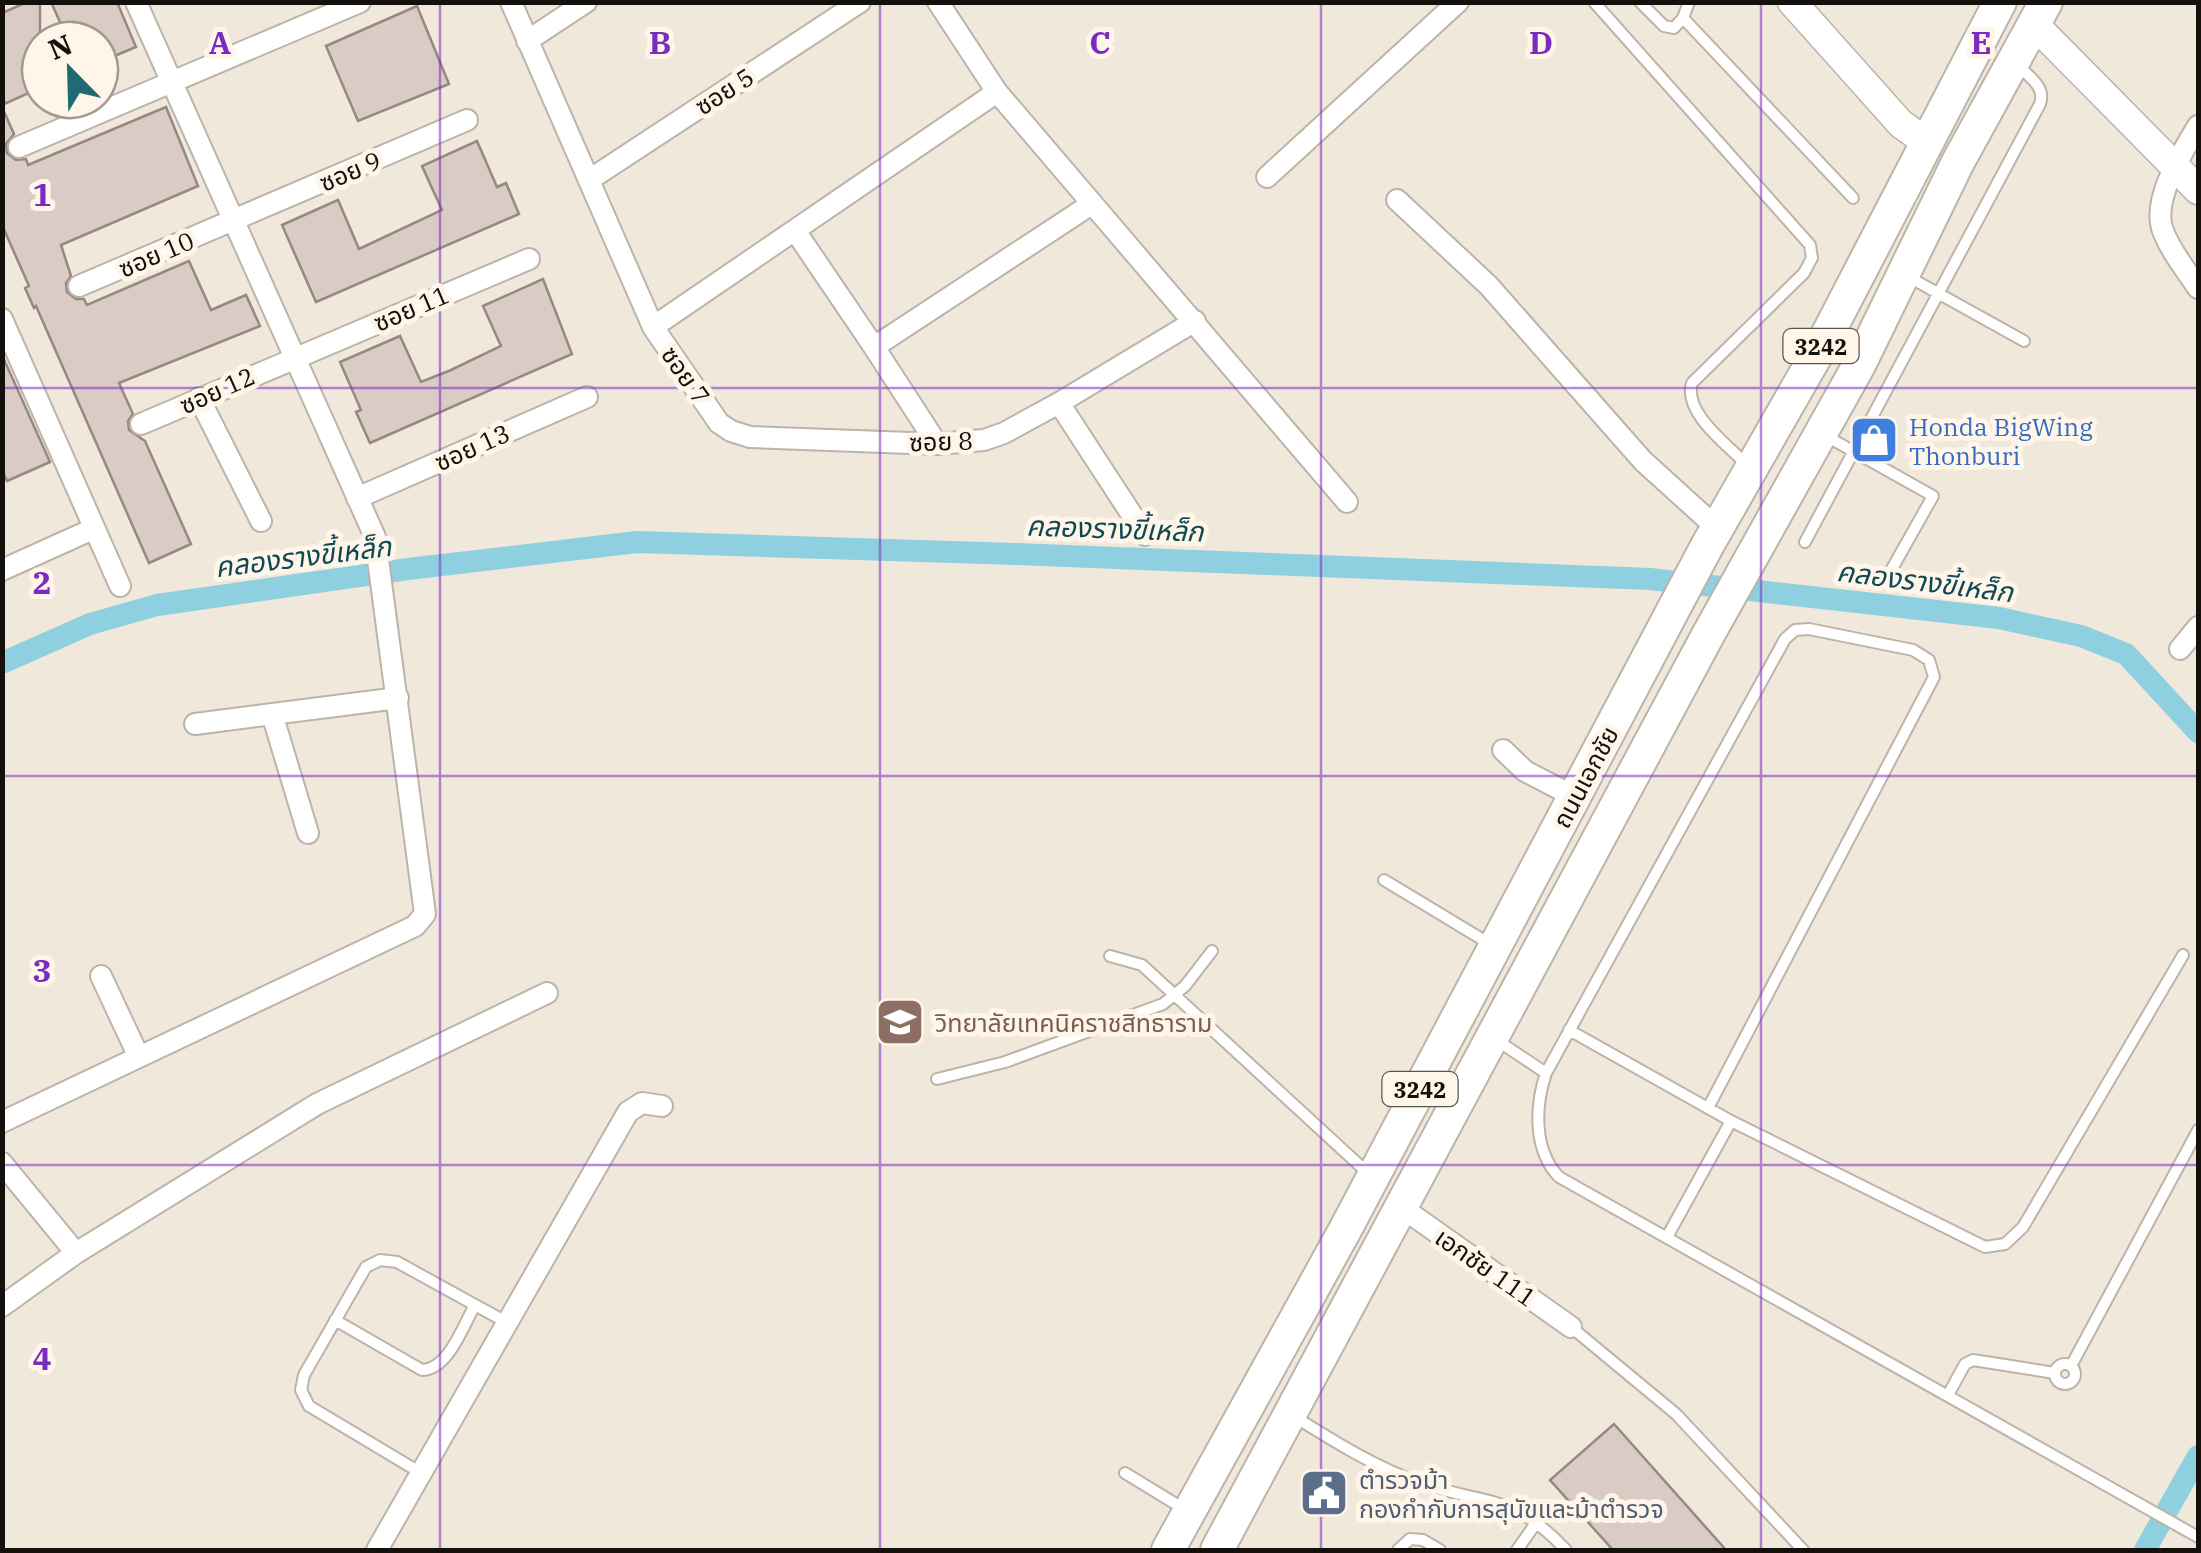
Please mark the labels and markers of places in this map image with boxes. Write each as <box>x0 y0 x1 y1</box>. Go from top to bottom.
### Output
place label: Honda BigWing Thonburi <box>1909 410 2093 472</box>
shop icon: Honda BigWing Thonburi <box>1848 414 1900 466</box>
school or university icon: วิทยาลัยเทคนิคราชสิทธาราม <box>874 996 926 1048</box>
place label: วิทยาลัยเทคนิคราชสิทธาราม <box>935 1006 1212 1039</box>
place label: ตำรวจม้า กองกำกับการสุนัขและม้าตำรวจ <box>1359 1463 1664 1525</box>
public building icon: ตำรวจม้า กองกำกับการสุนัขและม้าตำรวจ <box>1298 1467 1350 1519</box>

